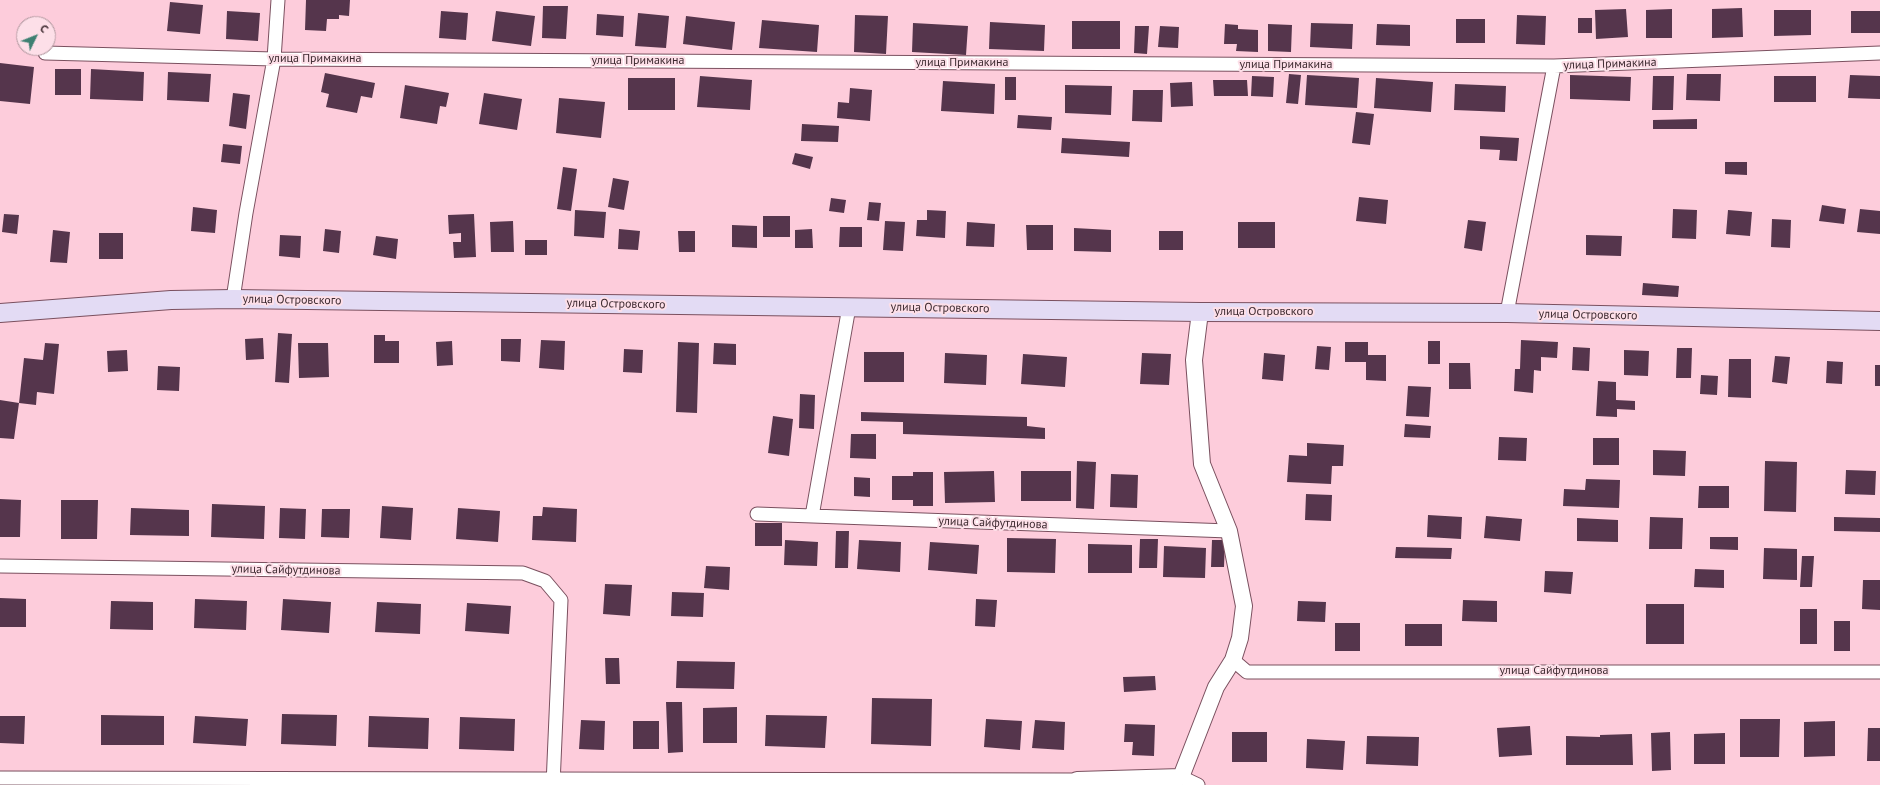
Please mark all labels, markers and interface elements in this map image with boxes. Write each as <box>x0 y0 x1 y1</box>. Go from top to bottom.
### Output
north arrow <box>16 16 56 56</box>
text: С <box>37 21 51 36</box>
street label: улица Примакина <box>268 52 362 66</box>
street label: улица Примакина <box>591 54 685 68</box>
street label: улица Примакина <box>1563 55 1657 73</box>
street label: улица Примакина <box>915 56 1009 70</box>
street label: улица Примакина <box>1239 58 1333 72</box>
street label: улица Островского <box>242 292 342 308</box>
street label: улица Островского <box>566 296 666 312</box>
street label: улица Островского <box>890 300 990 316</box>
street label: улица Островского <box>1215 305 1313 319</box>
street label: улица Островского <box>1538 307 1638 323</box>
street label: улица Сайфутдинова <box>938 514 1048 532</box>
street label: улица Сайфутдинова <box>231 562 341 578</box>
street label: улица Сайфутдинова <box>1499 664 1609 678</box>

